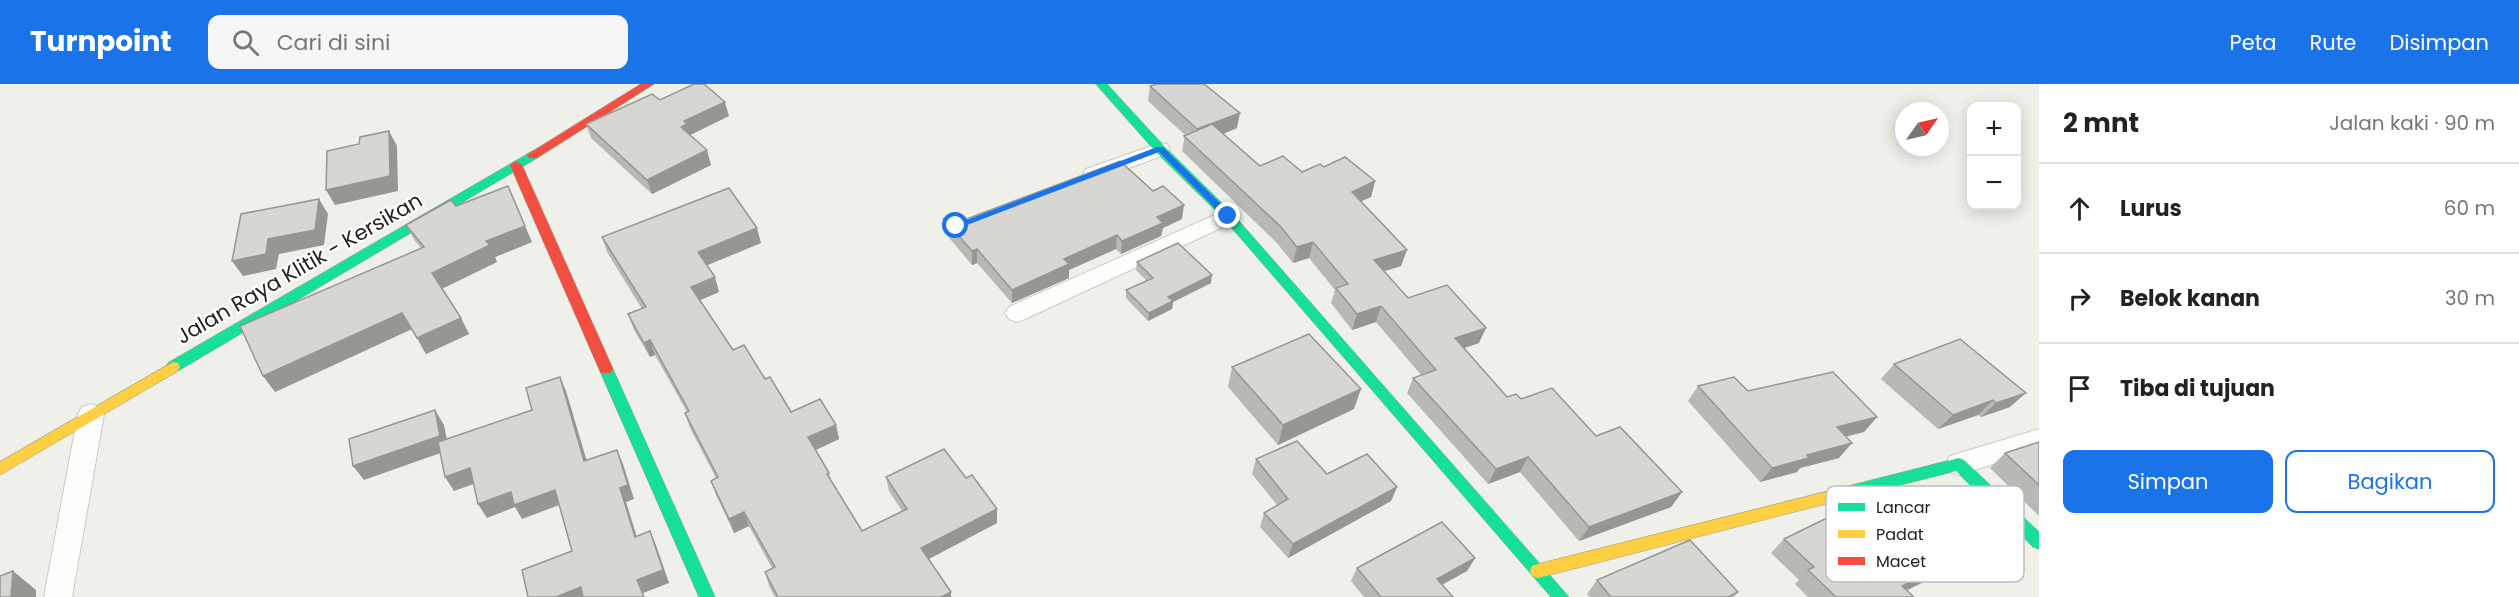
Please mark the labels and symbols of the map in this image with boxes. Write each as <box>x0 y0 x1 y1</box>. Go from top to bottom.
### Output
north arrow <box>1895 102 1949 156</box>
street label: Jalan Raya Klitik - Kersikan <box>171 186 427 350</box>
route end <box>1214 202 1240 228</box>
route start <box>942 212 968 238</box>
legend <box>1826 486 2024 582</box>
text: Lancar <box>1876 496 1930 519</box>
text: Padat <box>1876 523 1924 546</box>
text: Macet <box>1876 550 1926 573</box>

